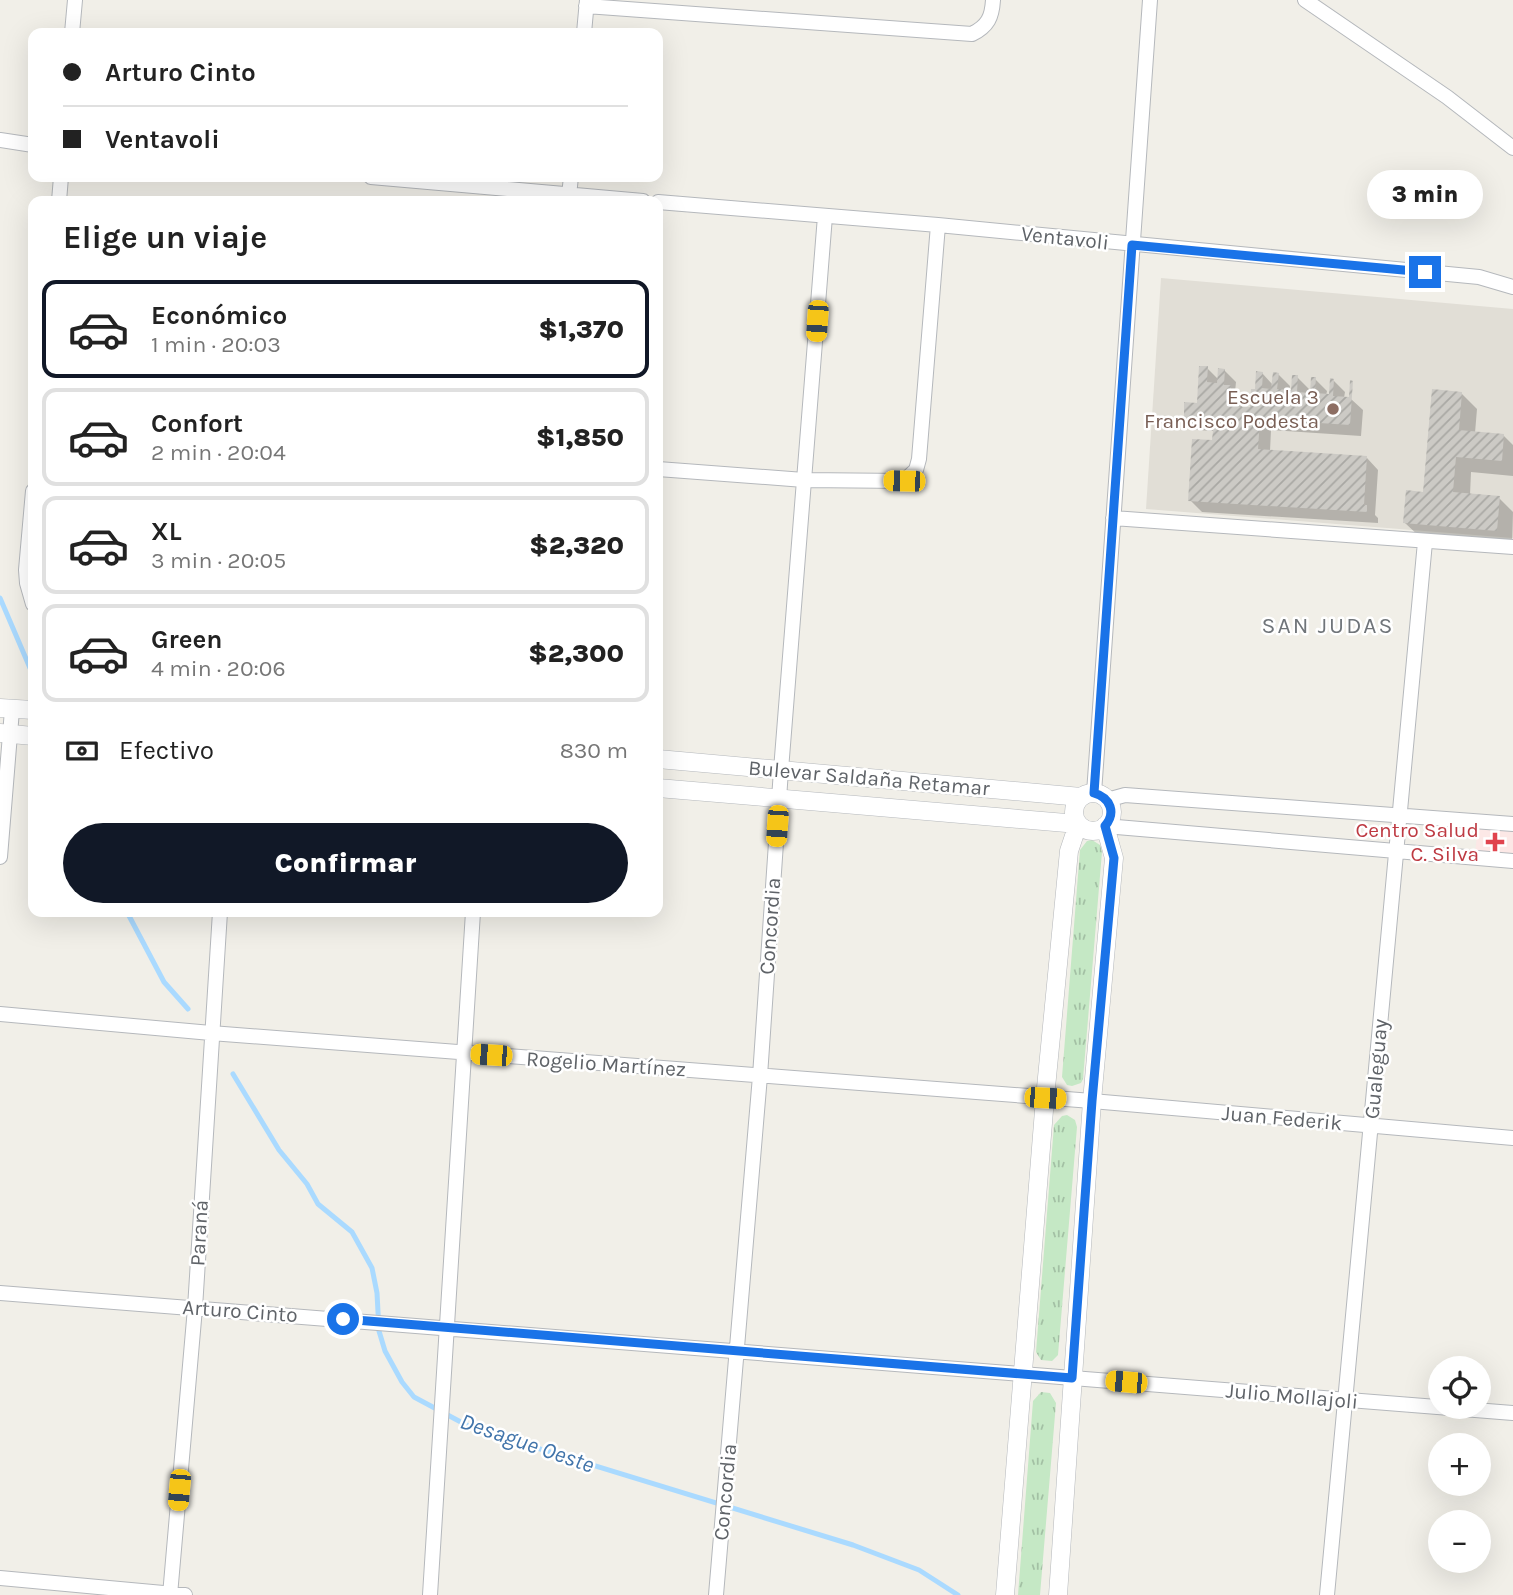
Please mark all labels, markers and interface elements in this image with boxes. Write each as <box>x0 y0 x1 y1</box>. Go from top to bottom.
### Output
text: Arturo Cinto <box>105 57 256 88</box>
text: Ventavoli <box>105 124 220 155</box>
callout: 3 min <box>1367 170 1483 219</box>
text: 3 min <box>1392 181 1458 208</box>
text: Elige un viaje <box>63 219 267 256</box>
street label: Ventavoli <box>1020 221 1110 255</box>
route end <box>1409 256 1441 288</box>
icon: car <box>67 298 130 361</box>
car <box>806 299 829 343</box>
text: Económico <box>151 300 287 331</box>
text: $1,370 <box>538 314 624 345</box>
text: 1 min · 20:03 <box>151 331 281 358</box>
place label: Escuela 3 Francisco Podesta <box>1144 385 1319 433</box>
marker: Escuela 3 Francisco Podesta <box>1325 401 1341 417</box>
icon: car <box>67 406 130 469</box>
text: Confort <box>151 408 243 439</box>
text: $1,850 <box>536 422 624 453</box>
text: 2 min · 20:04 <box>151 439 286 466</box>
car <box>883 470 926 492</box>
icon: car <box>67 514 130 577</box>
text: XL <box>151 516 182 547</box>
text: $2,320 <box>529 530 624 561</box>
text: 3 min · 20:05 <box>151 547 286 574</box>
district label: SAN JUDAS <box>1262 612 1394 639</box>
icon: car <box>67 622 130 685</box>
text: Green <box>151 624 223 655</box>
text: $2,300 <box>528 638 624 669</box>
text: 4 min · 20:06 <box>151 655 286 682</box>
icon: cash <box>63 732 101 770</box>
text: Efectivo <box>119 735 214 766</box>
text: 830 m <box>560 737 628 764</box>
street label: Bulevar Saldaña Retamar <box>747 755 991 801</box>
car <box>766 804 789 848</box>
place label: Centro Salud C. Silva <box>1355 818 1479 866</box>
button: Confirmar <box>63 823 628 903</box>
marker: Centro Salud C. Silva <box>1485 832 1505 852</box>
street label: Concordia <box>755 877 785 975</box>
street label: Gualeguay <box>1360 1018 1392 1120</box>
car <box>470 1043 513 1067</box>
street label: Rogelio Martínez <box>525 1046 687 1082</box>
car <box>1024 1086 1067 1110</box>
street label: Juan Federik <box>1221 1101 1343 1135</box>
street label: Paraná <box>185 1199 213 1267</box>
street label: Arturo Cinto <box>182 1295 298 1327</box>
route start <box>327 1303 359 1335</box>
map controls <box>1428 1356 1491 1573</box>
button: locate <box>1428 1356 1491 1419</box>
car <box>1105 1370 1148 1394</box>
street label: Julio Mollajoli <box>1225 1378 1359 1414</box>
water label: Desague Oeste <box>456 1407 598 1479</box>
button: + <box>1428 1433 1491 1496</box>
street label: Concordia <box>709 1443 741 1541</box>
car <box>167 1468 192 1512</box>
button: − <box>1428 1510 1491 1573</box>

